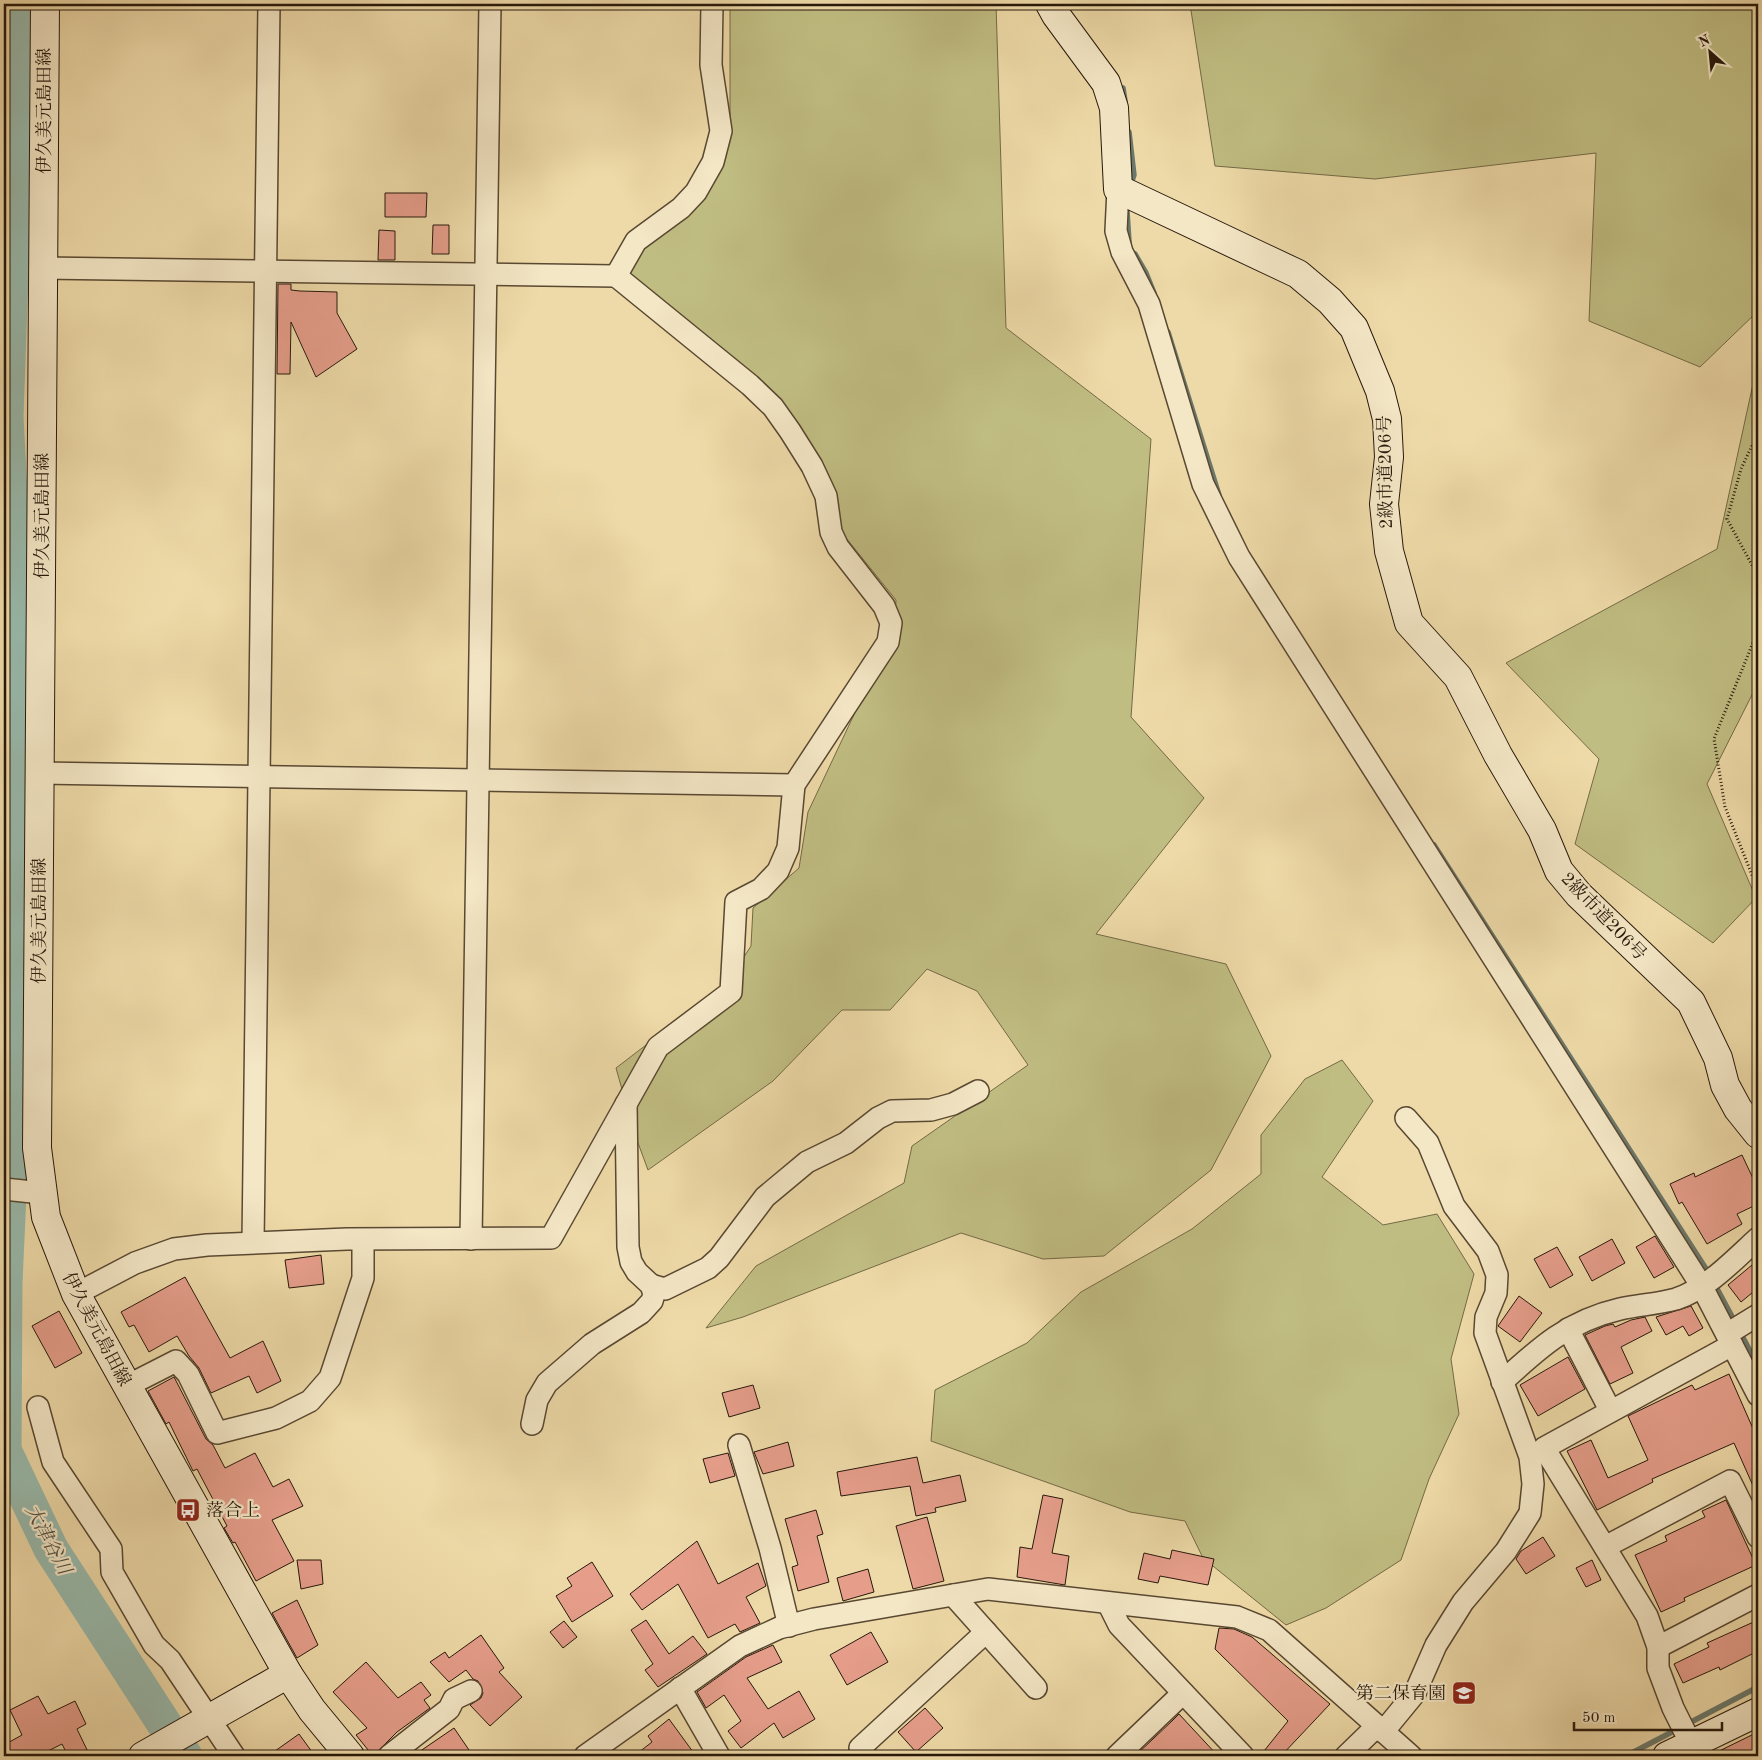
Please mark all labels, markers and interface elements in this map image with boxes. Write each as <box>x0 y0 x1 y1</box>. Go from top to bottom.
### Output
north arrow <box>1684 28 1734 78</box>
text: N <box>1697 33 1713 50</box>
street label: 伊久美元島田線 <box>34 48 54 174</box>
street label: 2級市道206号 <box>1374 415 1396 529</box>
street label: 伊久美元島田線 <box>32 453 52 579</box>
street label: 伊久美元島田線 <box>29 858 49 984</box>
street label: 2級市道206号 <box>1557 868 1651 964</box>
street label: 伊久美元島田線 <box>59 1269 135 1389</box>
bus stop icon: 落合上 <box>175 1497 201 1523</box>
place label: 落合上 <box>206 1500 260 1520</box>
water label: 大津谷川 <box>21 1501 76 1580</box>
school or university icon: 第二保育園 <box>1451 1680 1477 1706</box>
place label: 第二保育園 <box>1356 1683 1446 1703</box>
scale bar <box>1574 1700 1722 1732</box>
text: 50 m <box>1582 1711 1616 1726</box>

